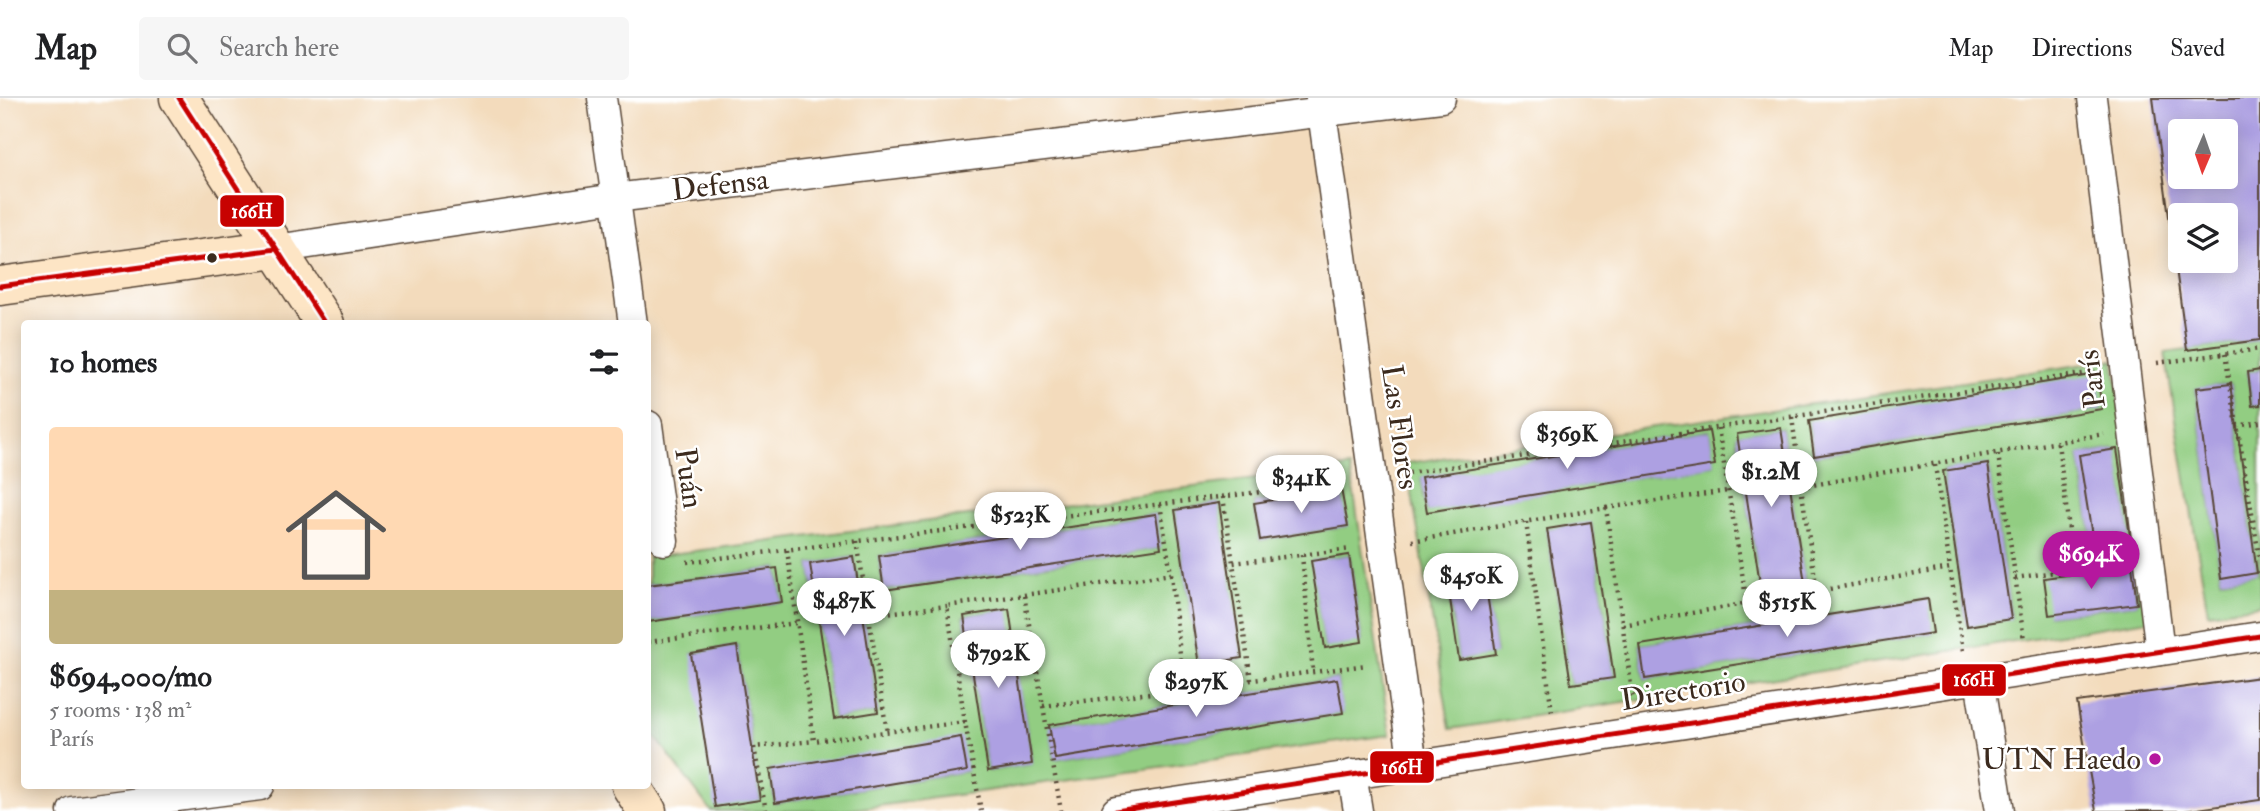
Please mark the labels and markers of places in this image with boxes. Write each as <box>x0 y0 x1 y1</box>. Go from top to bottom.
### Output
unlabelled marker <box>205 251 219 265</box>
pin: $369K <box>1518 412 1616 471</box>
pin: $1.2M <box>1722 450 1820 509</box>
pin: $341K <box>1252 456 1350 515</box>
pin: $523K <box>971 492 1069 552</box>
pin: $694K <box>2042 532 2140 591</box>
pin: $450K <box>1422 554 1520 613</box>
pin: $487K <box>795 578 893 638</box>
pin: $515K <box>1738 580 1836 639</box>
pin: $792K <box>949 630 1047 690</box>
pin: $297K <box>1147 660 1245 719</box>
place label: UTN Haedo <box>1982 741 2141 778</box>
marker: UTN Haedo <box>2147 751 2163 767</box>

